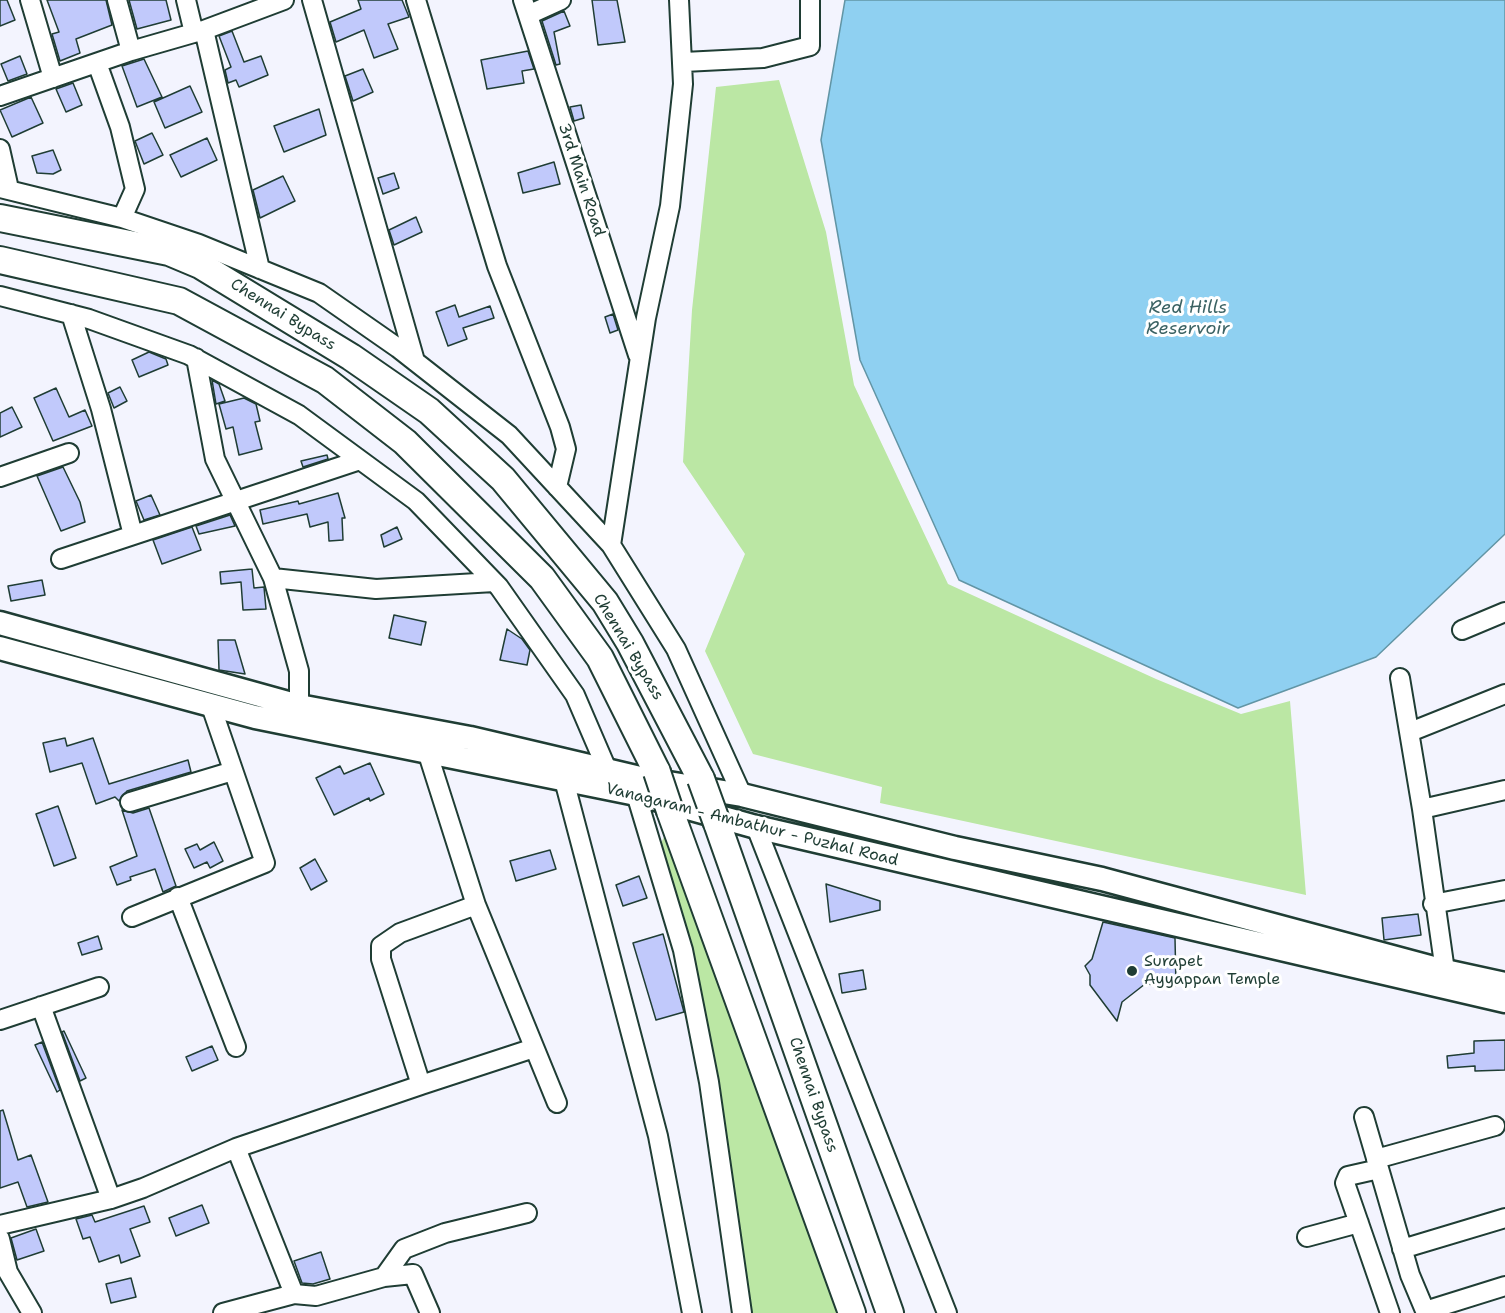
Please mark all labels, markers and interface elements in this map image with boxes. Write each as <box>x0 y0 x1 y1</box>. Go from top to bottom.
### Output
street label: 3rd Main Road <box>554 121 608 239</box>
street label: Chennai Bypass <box>227 275 339 355</box>
water label: Red Hills Reservoir <box>1146 297 1230 340</box>
street label: Chennai Bypass <box>589 590 667 704</box>
street label: Vanagaram - Ambathur - Puzhal Road <box>604 779 900 871</box>
place label: Surapet Ayyappan Temple <box>1144 952 1280 990</box>
marker: Surapet Ayyappan Temple <box>1125 964 1139 978</box>
street label: Chennai Bypass <box>784 1035 842 1155</box>

